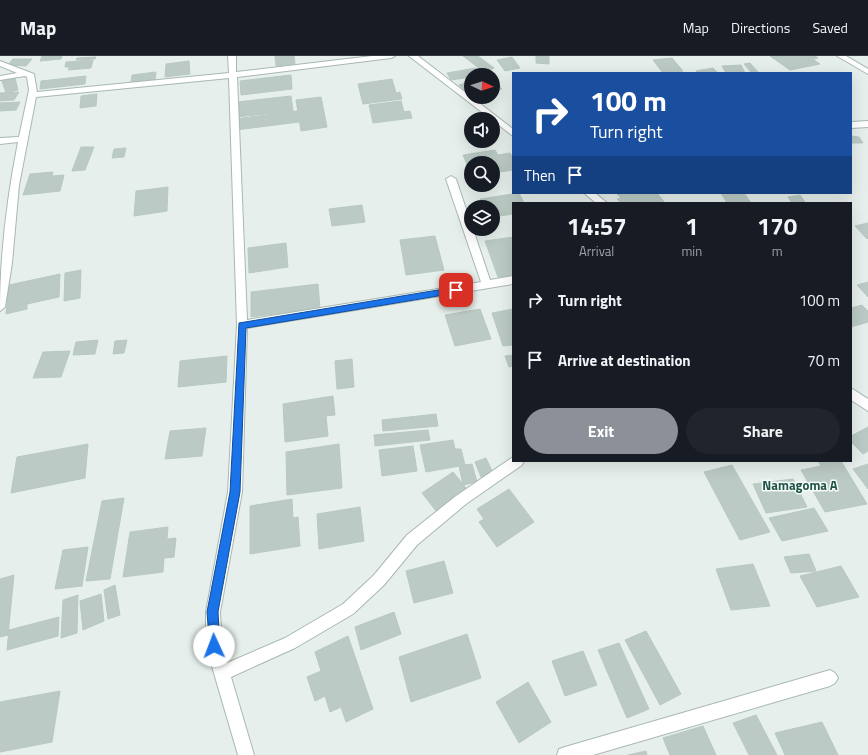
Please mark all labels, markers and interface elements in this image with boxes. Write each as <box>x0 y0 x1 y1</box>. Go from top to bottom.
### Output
text: Map <box>20 13 56 42</box>
text: Map <box>683 17 709 38</box>
text: Directions <box>731 17 790 38</box>
text: Saved <box>812 17 848 38</box>
north arrow <box>464 68 500 104</box>
map controls <box>464 68 500 236</box>
text: 100 m <box>590 79 667 122</box>
icon: right <box>524 88 576 140</box>
button: sound <box>464 112 500 148</box>
text: Turn right <box>590 118 663 145</box>
button: search <box>464 156 500 192</box>
text: Then <box>524 164 556 187</box>
icon: arrive <box>564 164 586 186</box>
button: layers <box>464 200 500 236</box>
text: 14:57 <box>567 208 627 244</box>
text: 1 <box>685 208 699 244</box>
text: 170 <box>757 208 797 244</box>
text: Arrival <box>579 241 614 261</box>
text: min <box>681 241 702 261</box>
text: m <box>772 241 783 261</box>
pin <box>439 273 473 307</box>
icon: arrive <box>445 279 467 301</box>
icon: right <box>524 289 546 311</box>
text: Turn right <box>558 289 622 312</box>
text: 100 m <box>799 289 840 312</box>
icon: arrive <box>524 349 546 371</box>
text: Arrive at destination <box>558 349 691 372</box>
text: 70 m <box>807 349 840 372</box>
button: Exit <box>524 408 678 454</box>
button: Share <box>686 408 840 454</box>
district label: Namagoma A <box>762 475 838 495</box>
position arrow <box>193 625 235 667</box>

